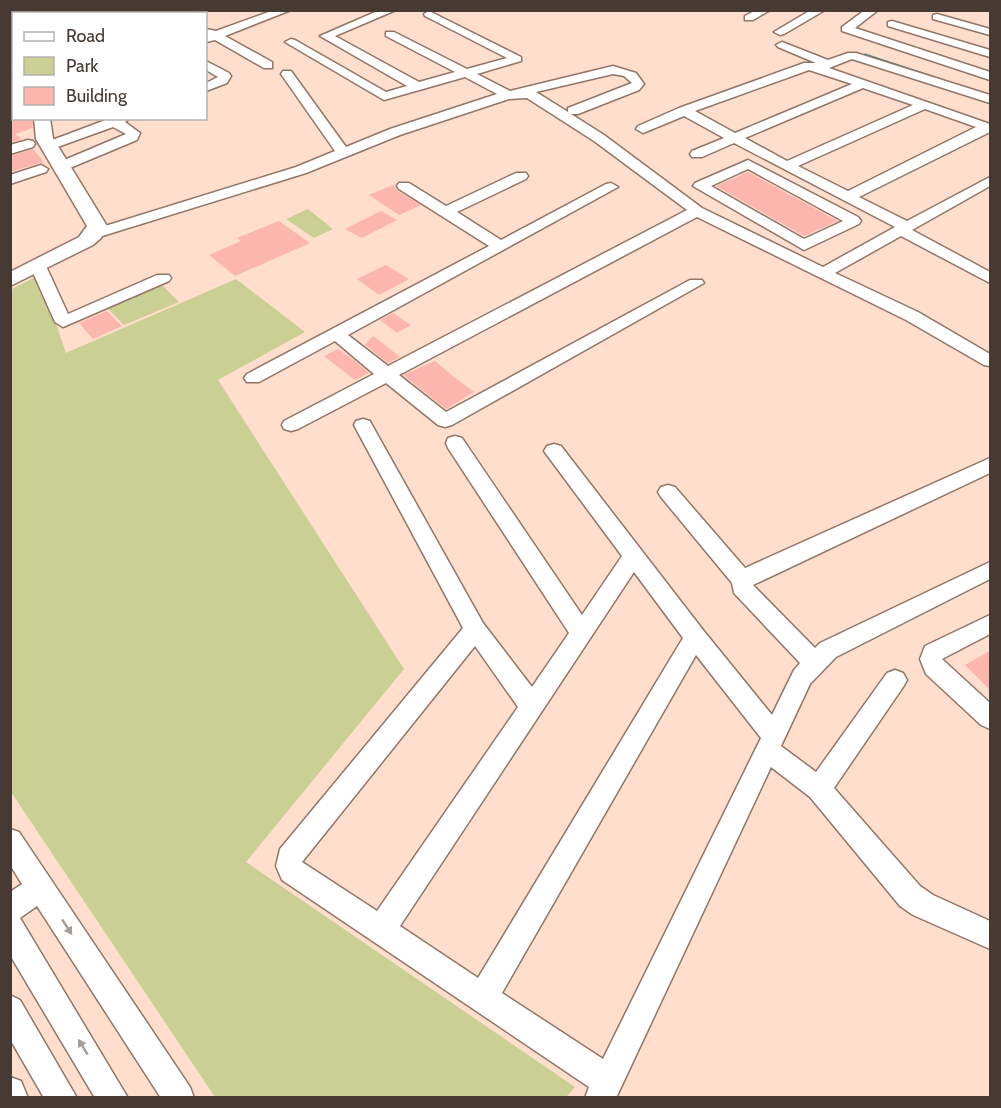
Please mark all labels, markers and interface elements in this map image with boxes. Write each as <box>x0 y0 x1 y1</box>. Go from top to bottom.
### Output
legend <box>12 12 207 120</box>
text: Road <box>66 25 105 47</box>
text: Park <box>66 55 99 77</box>
text: Building <box>66 85 128 107</box>
one-way arrow <box>61 919 73 935</box>
one-way arrow <box>77 1039 88 1055</box>

